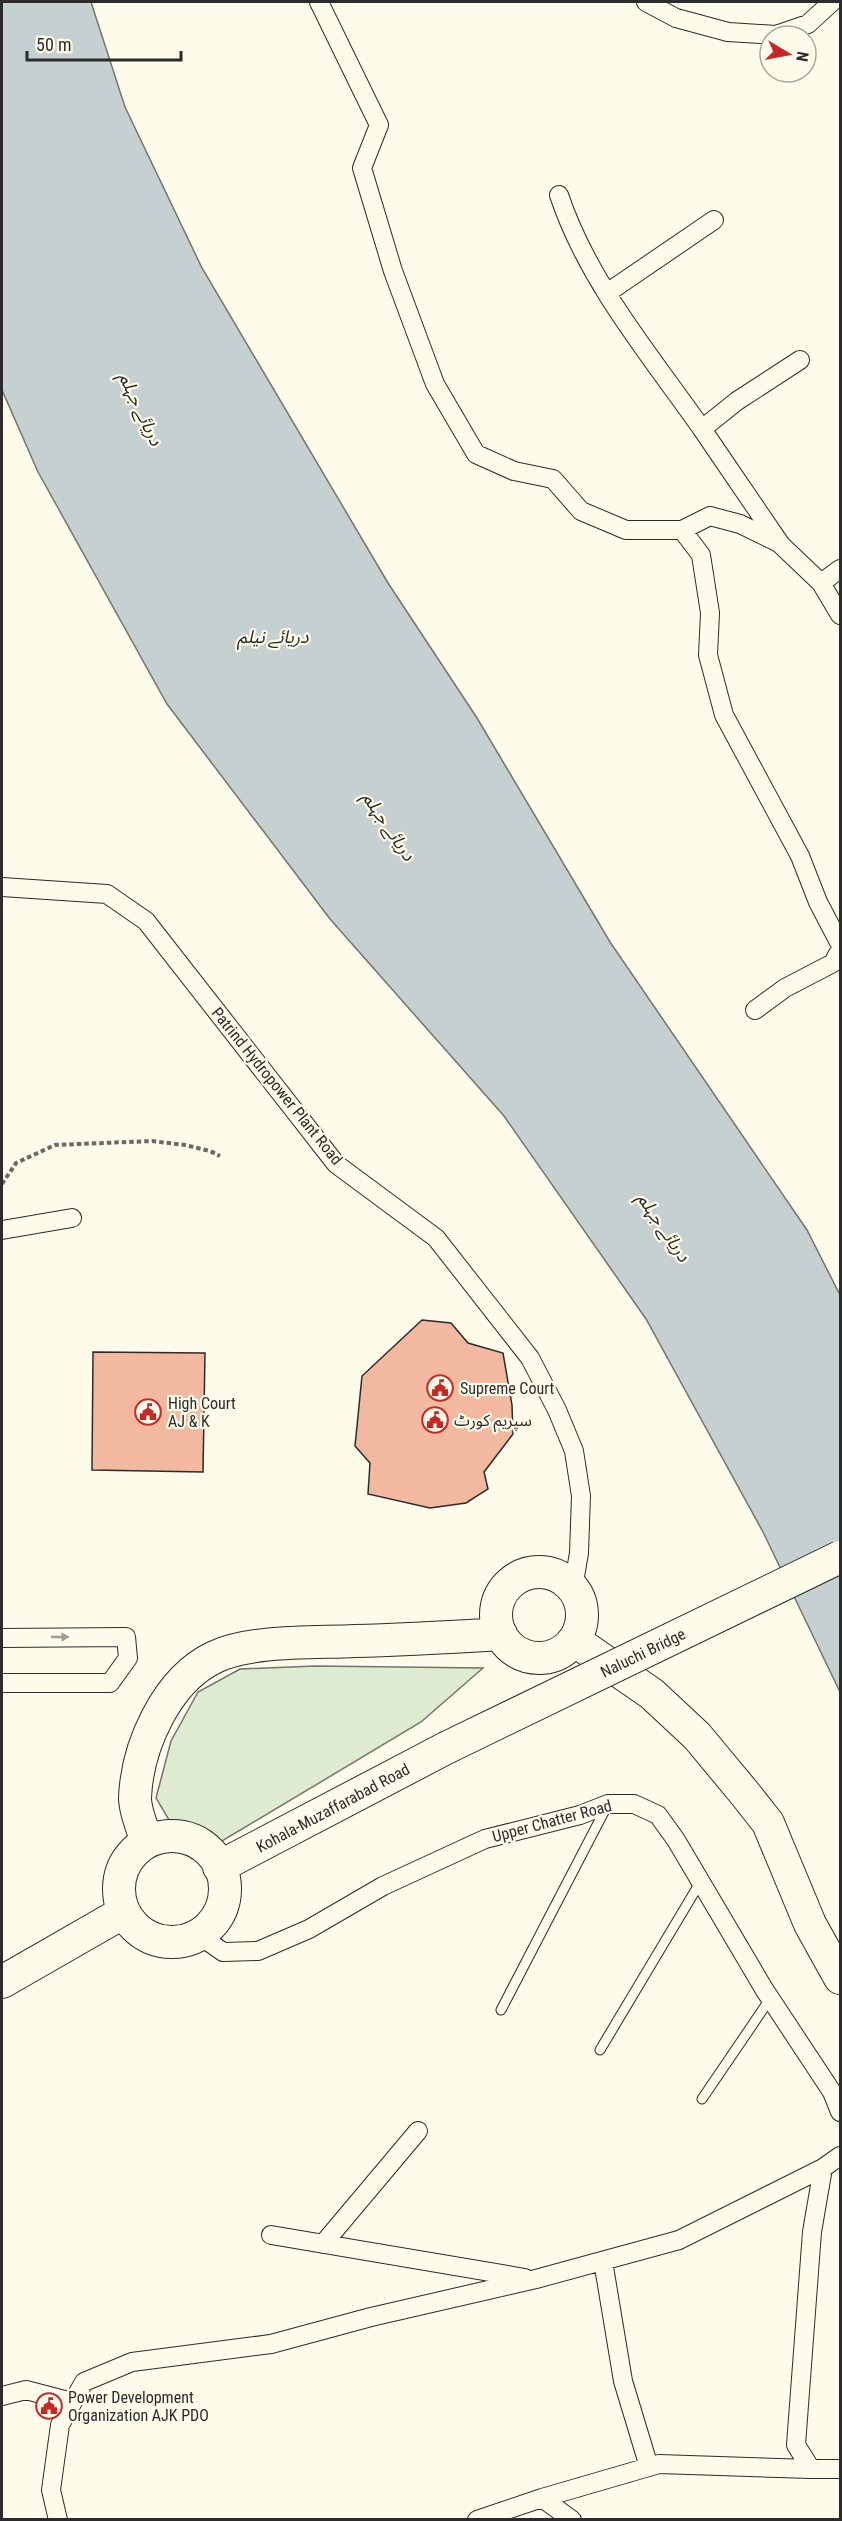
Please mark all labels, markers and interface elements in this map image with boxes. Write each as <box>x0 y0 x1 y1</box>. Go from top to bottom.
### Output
scale bar <box>27 24 182 62</box>
north arrow <box>758 24 818 84</box>
text: 50 m <box>36 34 71 55</box>
text: N <box>792 50 812 63</box>
water label: دریائے جہلم <box>111 368 167 451</box>
water label: دریائے نیلم <box>236 626 309 651</box>
water label: دریائے جہلم <box>355 787 420 867</box>
street label: Patrind Hydropower Plant Road <box>208 1003 346 1169</box>
water label: دریائے جہلم <box>630 1188 695 1268</box>
public building icon: Supreme Court <box>425 1373 455 1403</box>
place label: Supreme Court <box>460 1379 554 1398</box>
place label: High Court AJ & K <box>168 1394 236 1431</box>
public building icon: High Court AJ & K <box>133 1397 163 1427</box>
public building icon: سپریم کورٹ <box>420 1405 450 1435</box>
place label: سپریم کورٹ <box>454 1411 532 1433</box>
street label: Naluchi Bridge <box>597 1624 689 1682</box>
one-way arrow <box>50 1632 69 1642</box>
street label: Kohala-Muzaffarabad Road <box>253 1759 413 1857</box>
street label: Upper Chatter Road <box>490 1796 614 1846</box>
place label: Power Development Organization AJK PDO <box>68 2388 209 2425</box>
public building icon: Power Development Organization AJK PDO <box>34 2391 64 2421</box>

